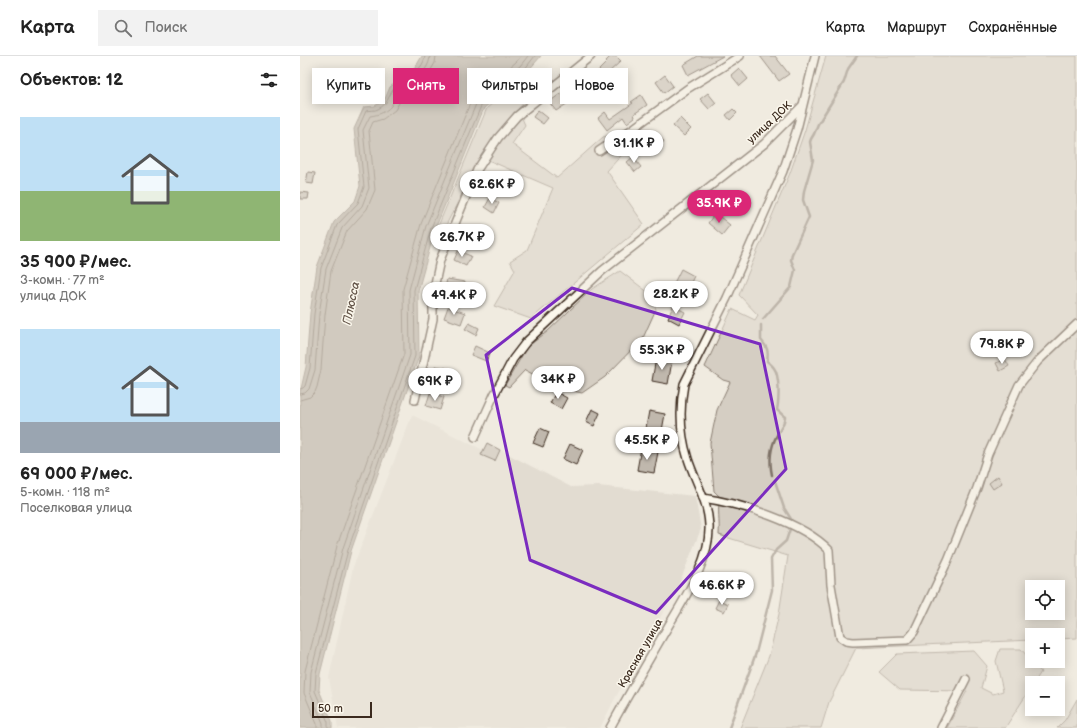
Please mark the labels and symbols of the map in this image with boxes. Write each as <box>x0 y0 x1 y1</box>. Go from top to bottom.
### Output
street label: улица ДОК <box>744 98 795 146</box>
pin: 31.1K ₽ <box>597 130 671 164</box>
pin: 62.6K ₽ <box>455 171 529 205</box>
pin: 35.9K ₽ <box>682 190 756 224</box>
pin: 26.7K ₽ <box>425 224 499 258</box>
water label: Плюсса <box>340 280 363 326</box>
pin: 28.2K ₽ <box>639 281 713 315</box>
pin: 49.4K ₽ <box>417 282 491 316</box>
pin: 79.8K ₽ <box>965 331 1039 365</box>
pin: 55.3K ₽ <box>625 337 699 371</box>
pin: 34K ₽ <box>530 366 586 400</box>
pin: 69K ₽ <box>407 368 463 402</box>
pin: 45.5K ₽ <box>610 427 684 461</box>
pin: 46.6K ₽ <box>685 572 759 606</box>
street label: Красная улица <box>615 616 666 690</box>
scale bar <box>312 700 372 719</box>

